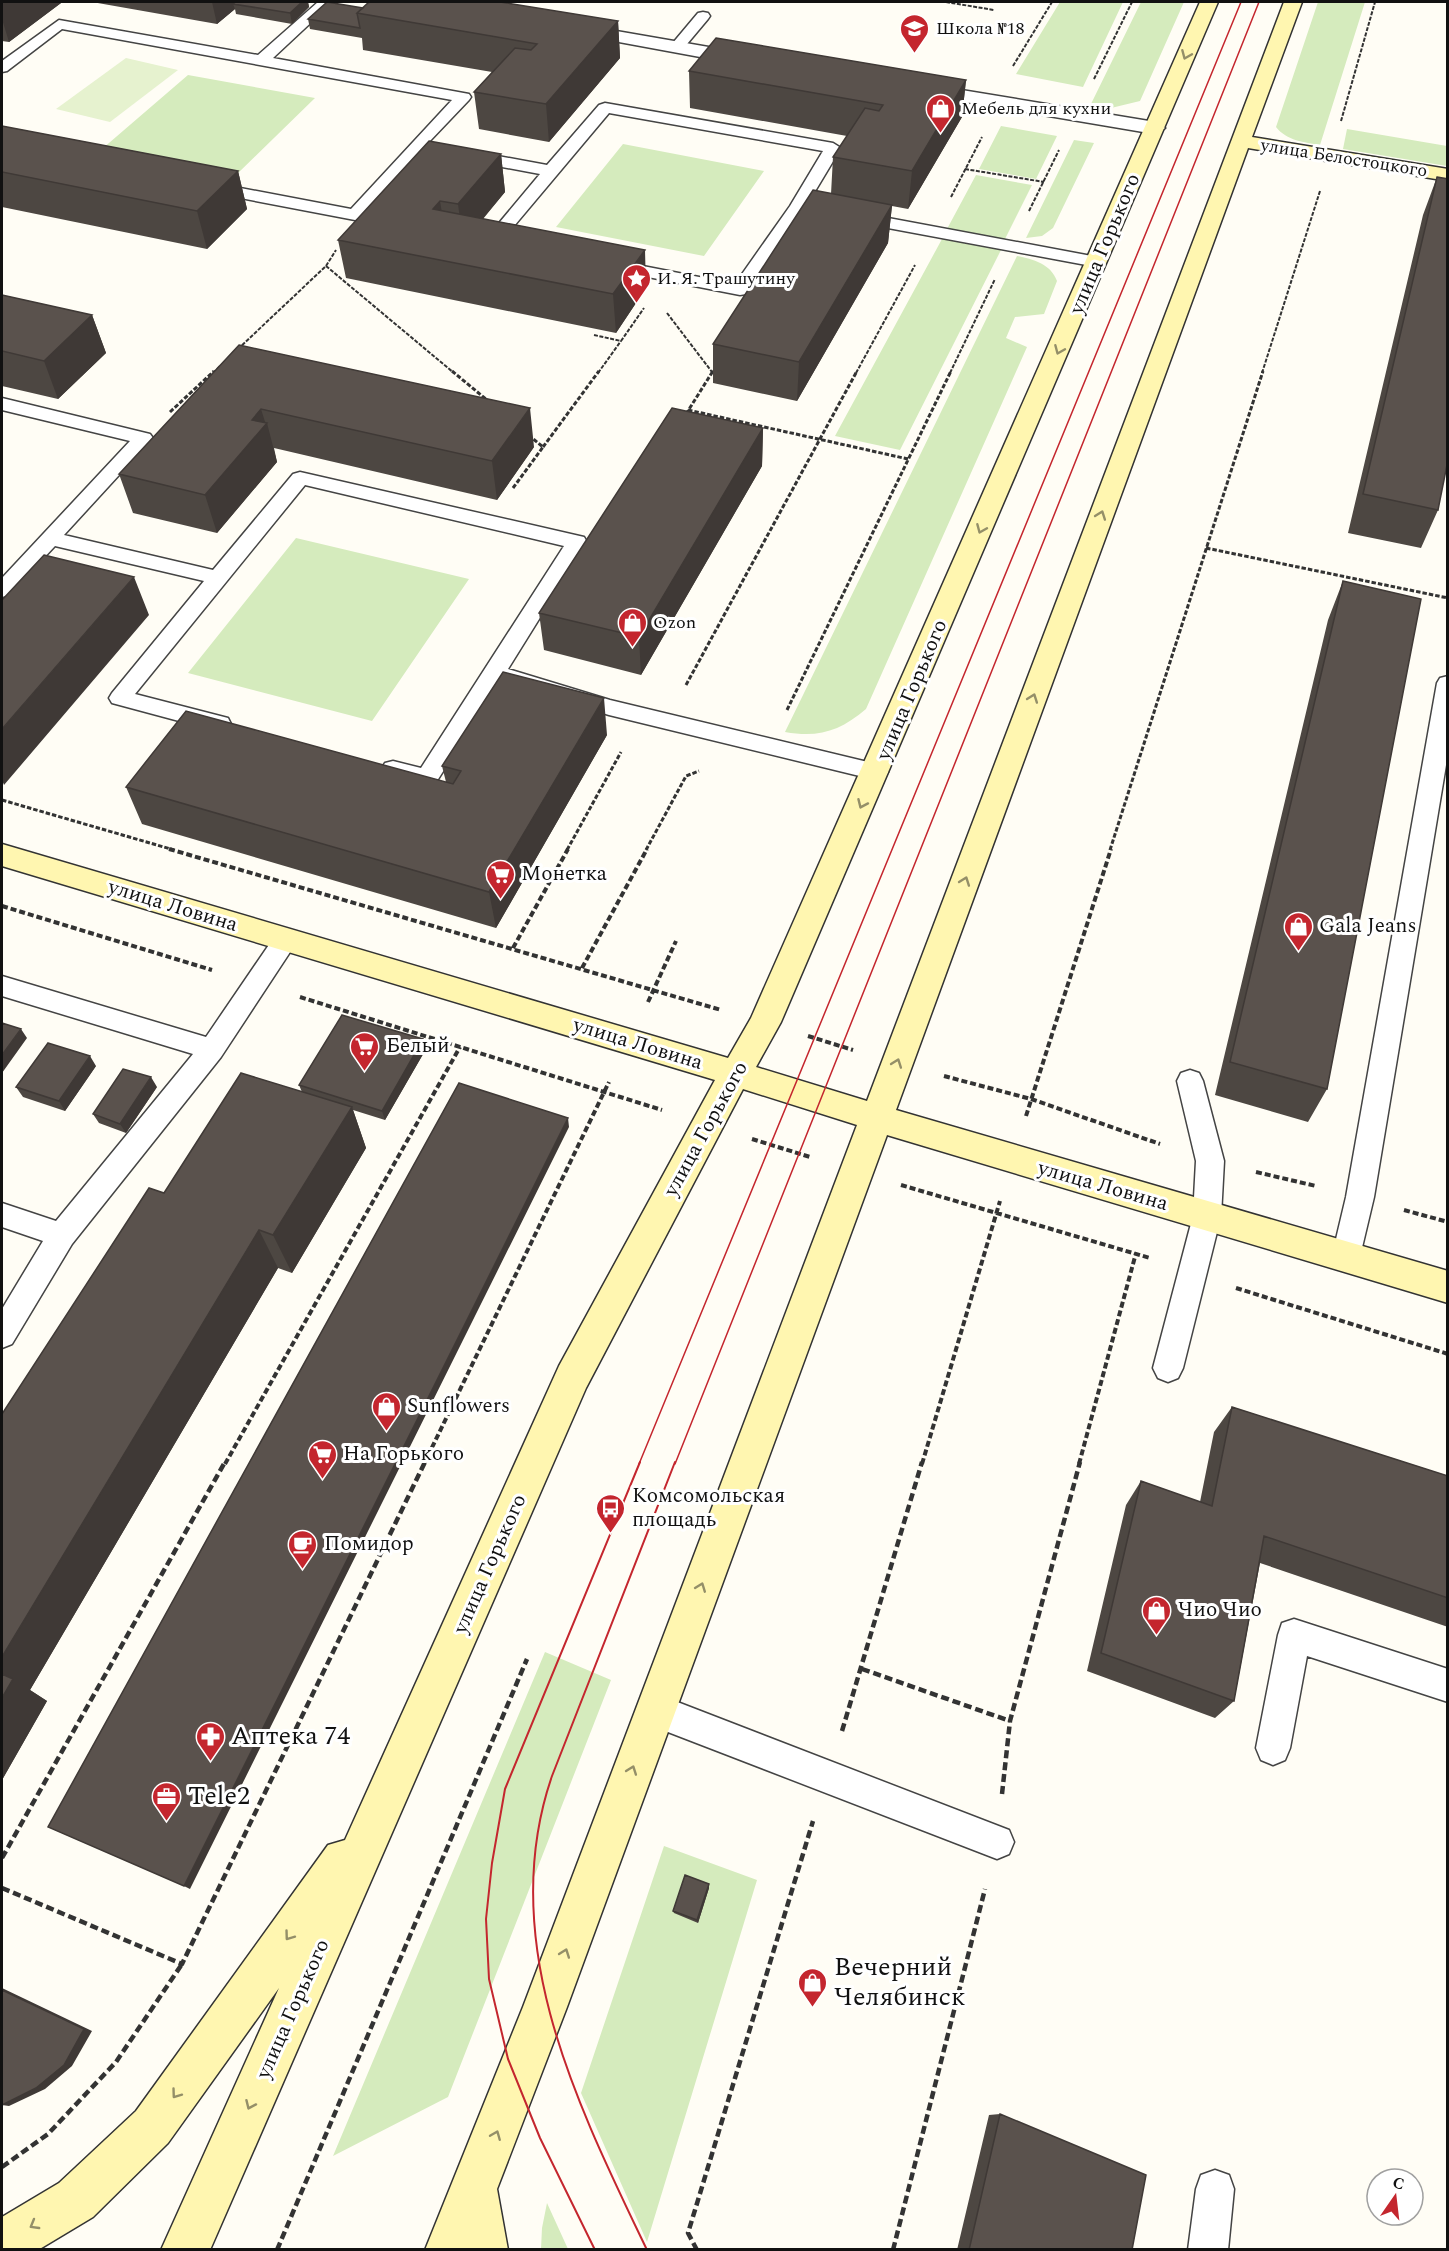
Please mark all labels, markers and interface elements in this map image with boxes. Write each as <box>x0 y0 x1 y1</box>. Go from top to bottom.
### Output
school or university icon: Школа №18 <box>899 12 931 54</box>
place label: Школа №18 <box>936 15 1024 42</box>
one-way arrow <box>1181 49 1193 60</box>
shop icon: Мебель для кухни <box>924 92 956 134</box>
place label: Мебель для кухни <box>961 95 1111 122</box>
street label: улица Белостоцкого <box>1258 131 1429 184</box>
street label: улица Горького <box>1061 169 1149 320</box>
place icon: И. Я. Трашутину <box>620 262 652 304</box>
place label: И. Я. Трашутину <box>657 265 796 292</box>
one-way arrow <box>1054 343 1066 354</box>
one-way arrow <box>1094 510 1107 521</box>
one-way arrow <box>976 522 988 533</box>
shop icon: Ozon <box>616 606 648 648</box>
place label: Ozon <box>653 609 696 636</box>
street label: улица Горького <box>868 615 956 766</box>
one-way arrow <box>1026 693 1039 704</box>
one-way arrow <box>857 798 869 809</box>
supermarket icon: Монетка <box>484 858 516 900</box>
place label: Монетка <box>521 858 608 890</box>
street label: улица Ловина <box>103 871 243 941</box>
one-way arrow <box>958 876 971 886</box>
shop icon: Gala Jeans <box>1282 910 1314 952</box>
place label: Gala Jeans <box>1319 910 1417 942</box>
street label: улица Ловина <box>568 1009 708 1079</box>
supermarket icon: Белый <box>349 1030 381 1072</box>
place label: Белый <box>386 1030 450 1062</box>
street label: улица Горького <box>655 1055 756 1203</box>
one-way arrow <box>890 1058 903 1069</box>
street label: улица Ловина <box>1033 1152 1173 1220</box>
shop icon: Sunflowers <box>370 1390 402 1432</box>
place label: Sunflowers <box>407 1390 510 1422</box>
supermarket icon: На Горького <box>306 1438 338 1480</box>
place label: На Горького <box>343 1438 464 1470</box>
place label: Комсомольская площадь <box>632 1480 785 1536</box>
street label: улица Горького <box>444 1489 535 1640</box>
bus stop icon: Комсомольская площадь <box>595 1492 627 1534</box>
cafe icon: Помидор <box>287 1528 319 1570</box>
place label: Помидор <box>324 1528 414 1560</box>
one-way arrow <box>693 1582 706 1593</box>
shop icon: Чио Чио <box>1141 1594 1173 1636</box>
place label: Чио Чио <box>1178 1594 1262 1626</box>
place label: Аптека 74 <box>231 1716 350 1756</box>
pharmacy icon: Аптека 74 <box>194 1720 226 1762</box>
one-way arrow <box>625 1765 638 1775</box>
place label: Tele2 <box>188 1776 250 1816</box>
office icon: Tele2 <box>151 1780 183 1822</box>
one-way arrow <box>286 1929 297 1940</box>
street label: улица Горького <box>247 1934 338 2085</box>
place label: Вечерний Челябинск <box>834 1947 965 2017</box>
one-way arrow <box>558 1948 571 1959</box>
shop icon: Вечерний Челябинск <box>797 1966 829 2008</box>
one-way arrow <box>172 2088 183 2099</box>
one-way arrow <box>245 2099 257 2110</box>
one-way arrow <box>489 2130 501 2141</box>
north arrow <box>1365 2167 1425 2227</box>
text: С <box>1390 2170 1407 2196</box>
one-way arrow <box>30 2218 40 2229</box>

